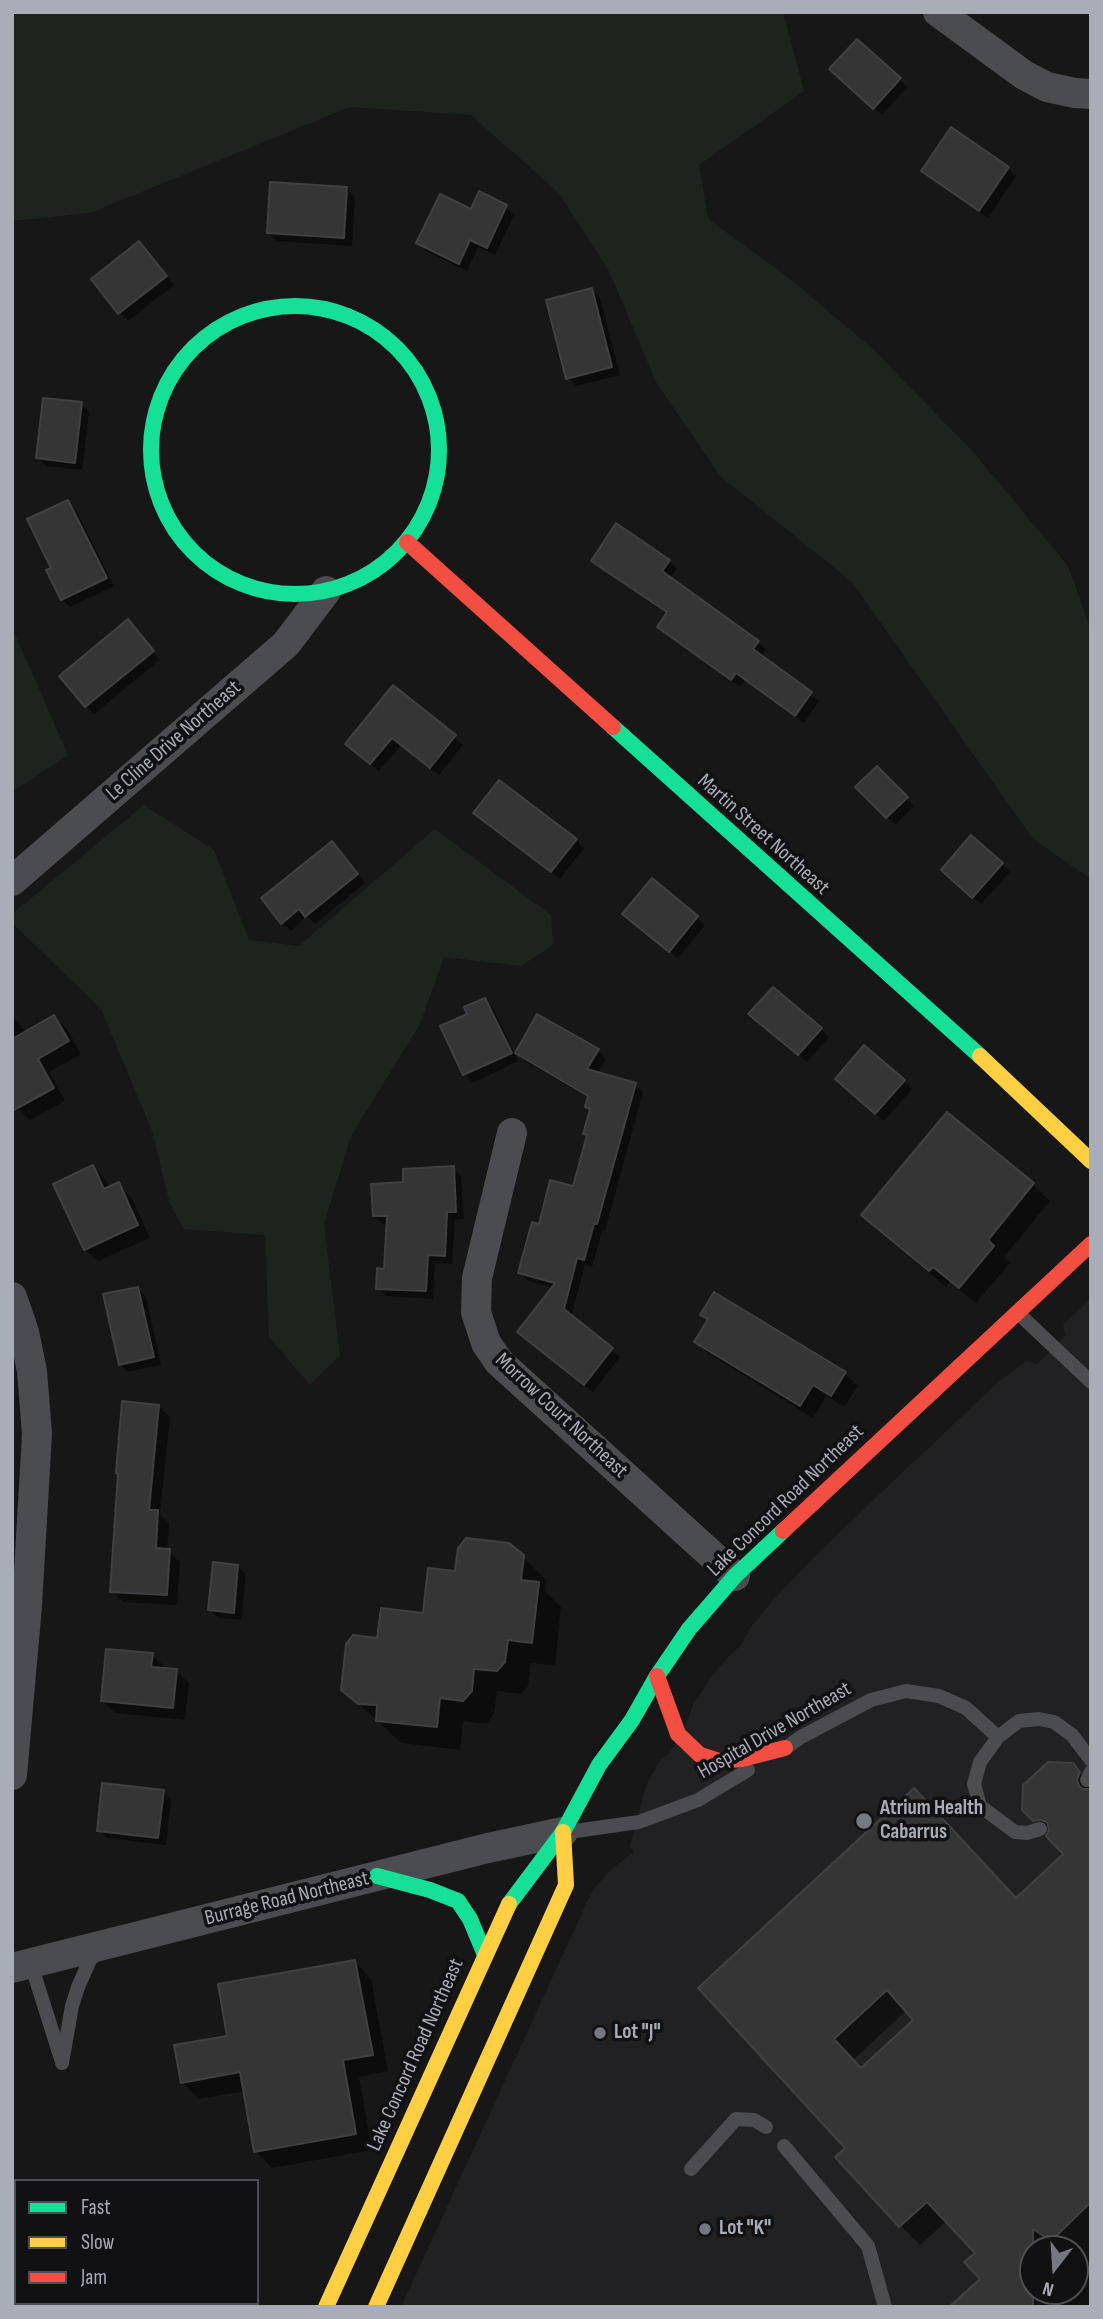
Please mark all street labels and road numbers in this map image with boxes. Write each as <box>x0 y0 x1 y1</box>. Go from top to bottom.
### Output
street label: Le Cline Drive Northeast <box>102 676 246 806</box>
street label: Martin Street Northeast <box>692 769 834 901</box>
street label: Morrow Court Northeast <box>490 1348 632 1484</box>
street label: Lake Concord Road Northeast <box>703 1420 869 1582</box>
street label: Hospital Drive Northeast <box>694 1677 856 1785</box>
street label: Burrage Road Northeast <box>202 1866 372 1932</box>
street label: Lake Concord Road Northeast <box>362 1955 470 2155</box>

